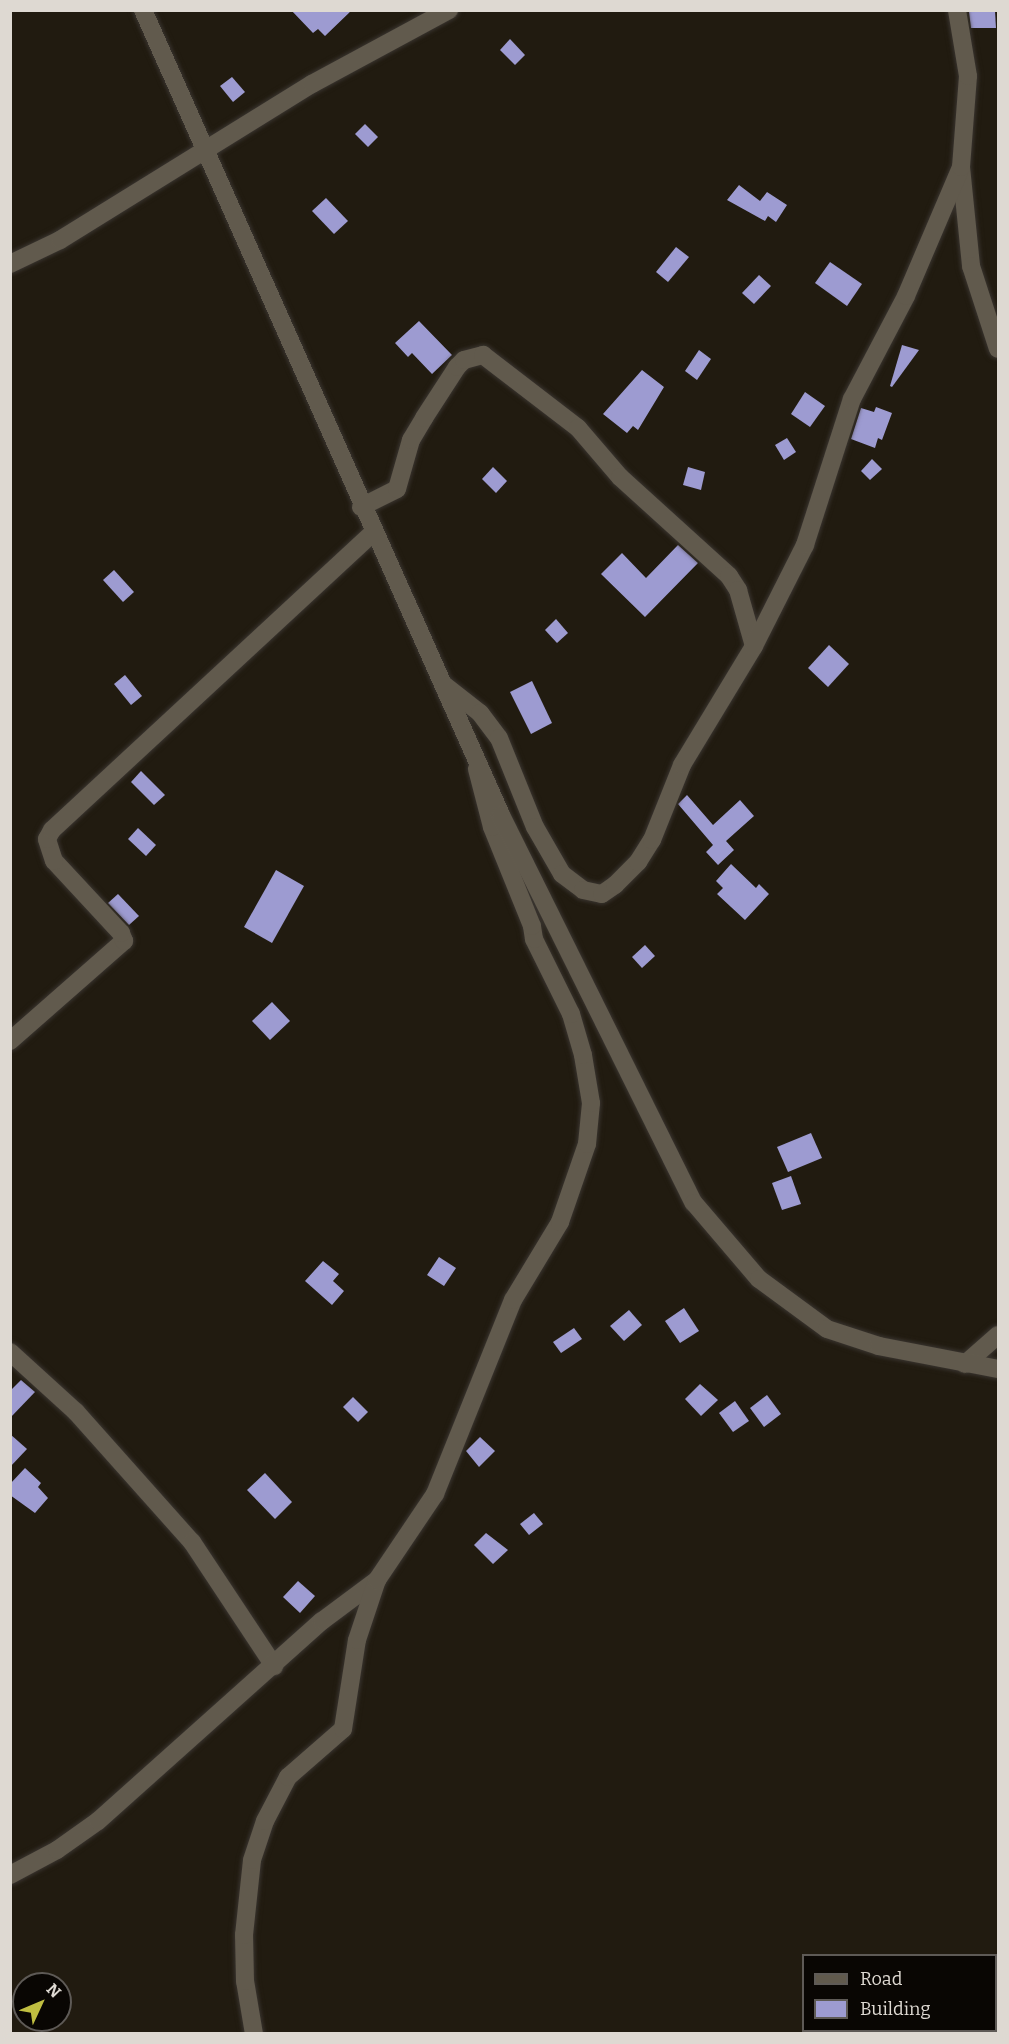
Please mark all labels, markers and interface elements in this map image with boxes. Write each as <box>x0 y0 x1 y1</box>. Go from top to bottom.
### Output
legend <box>802 1954 997 2032</box>
text: Road <box>860 1968 902 1990</box>
north arrow <box>12 1972 72 2032</box>
text: N <box>43 1979 65 2002</box>
text: Building <box>860 1998 931 2020</box>

